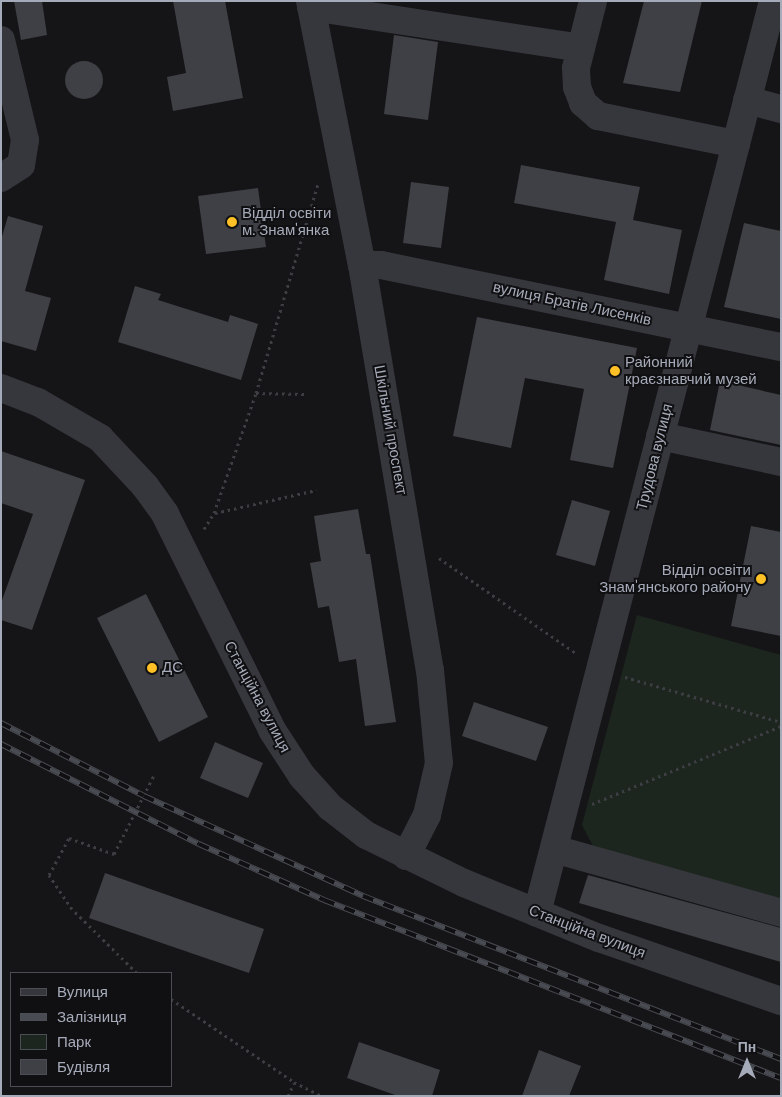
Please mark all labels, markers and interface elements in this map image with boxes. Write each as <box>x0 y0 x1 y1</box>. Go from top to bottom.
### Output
place label: Відділ освіти м. Знам'янка <box>242 204 331 239</box>
marker: Відділ освіти м. Знам'янка <box>226 216 238 228</box>
street label: вулиця Братів Лисенків <box>491 278 653 330</box>
place label: Районний краєзнавчий музей <box>625 353 757 388</box>
street label: Шкільний проспект <box>370 364 410 496</box>
marker: Районний краєзнавчий музей <box>609 365 621 377</box>
street label: Трудова вулиця <box>633 402 677 512</box>
place label: Відділ освіти Знам'янського району <box>599 561 751 596</box>
marker: Відділ освіти Знам'янського району <box>755 573 767 585</box>
street label: Станційна вулиця <box>220 638 294 756</box>
place label: ДС <box>162 659 183 677</box>
marker: ДС <box>146 662 158 674</box>
street label: Станційна вулиця <box>526 901 648 963</box>
legend <box>10 972 172 1087</box>
text: Вулиця <box>57 982 108 1002</box>
text: Залізниця <box>57 1007 127 1027</box>
text: Парк <box>57 1032 91 1052</box>
north arrow <box>722 1037 772 1087</box>
text: Пн <box>738 1038 756 1056</box>
text: Будівля <box>57 1057 110 1077</box>

